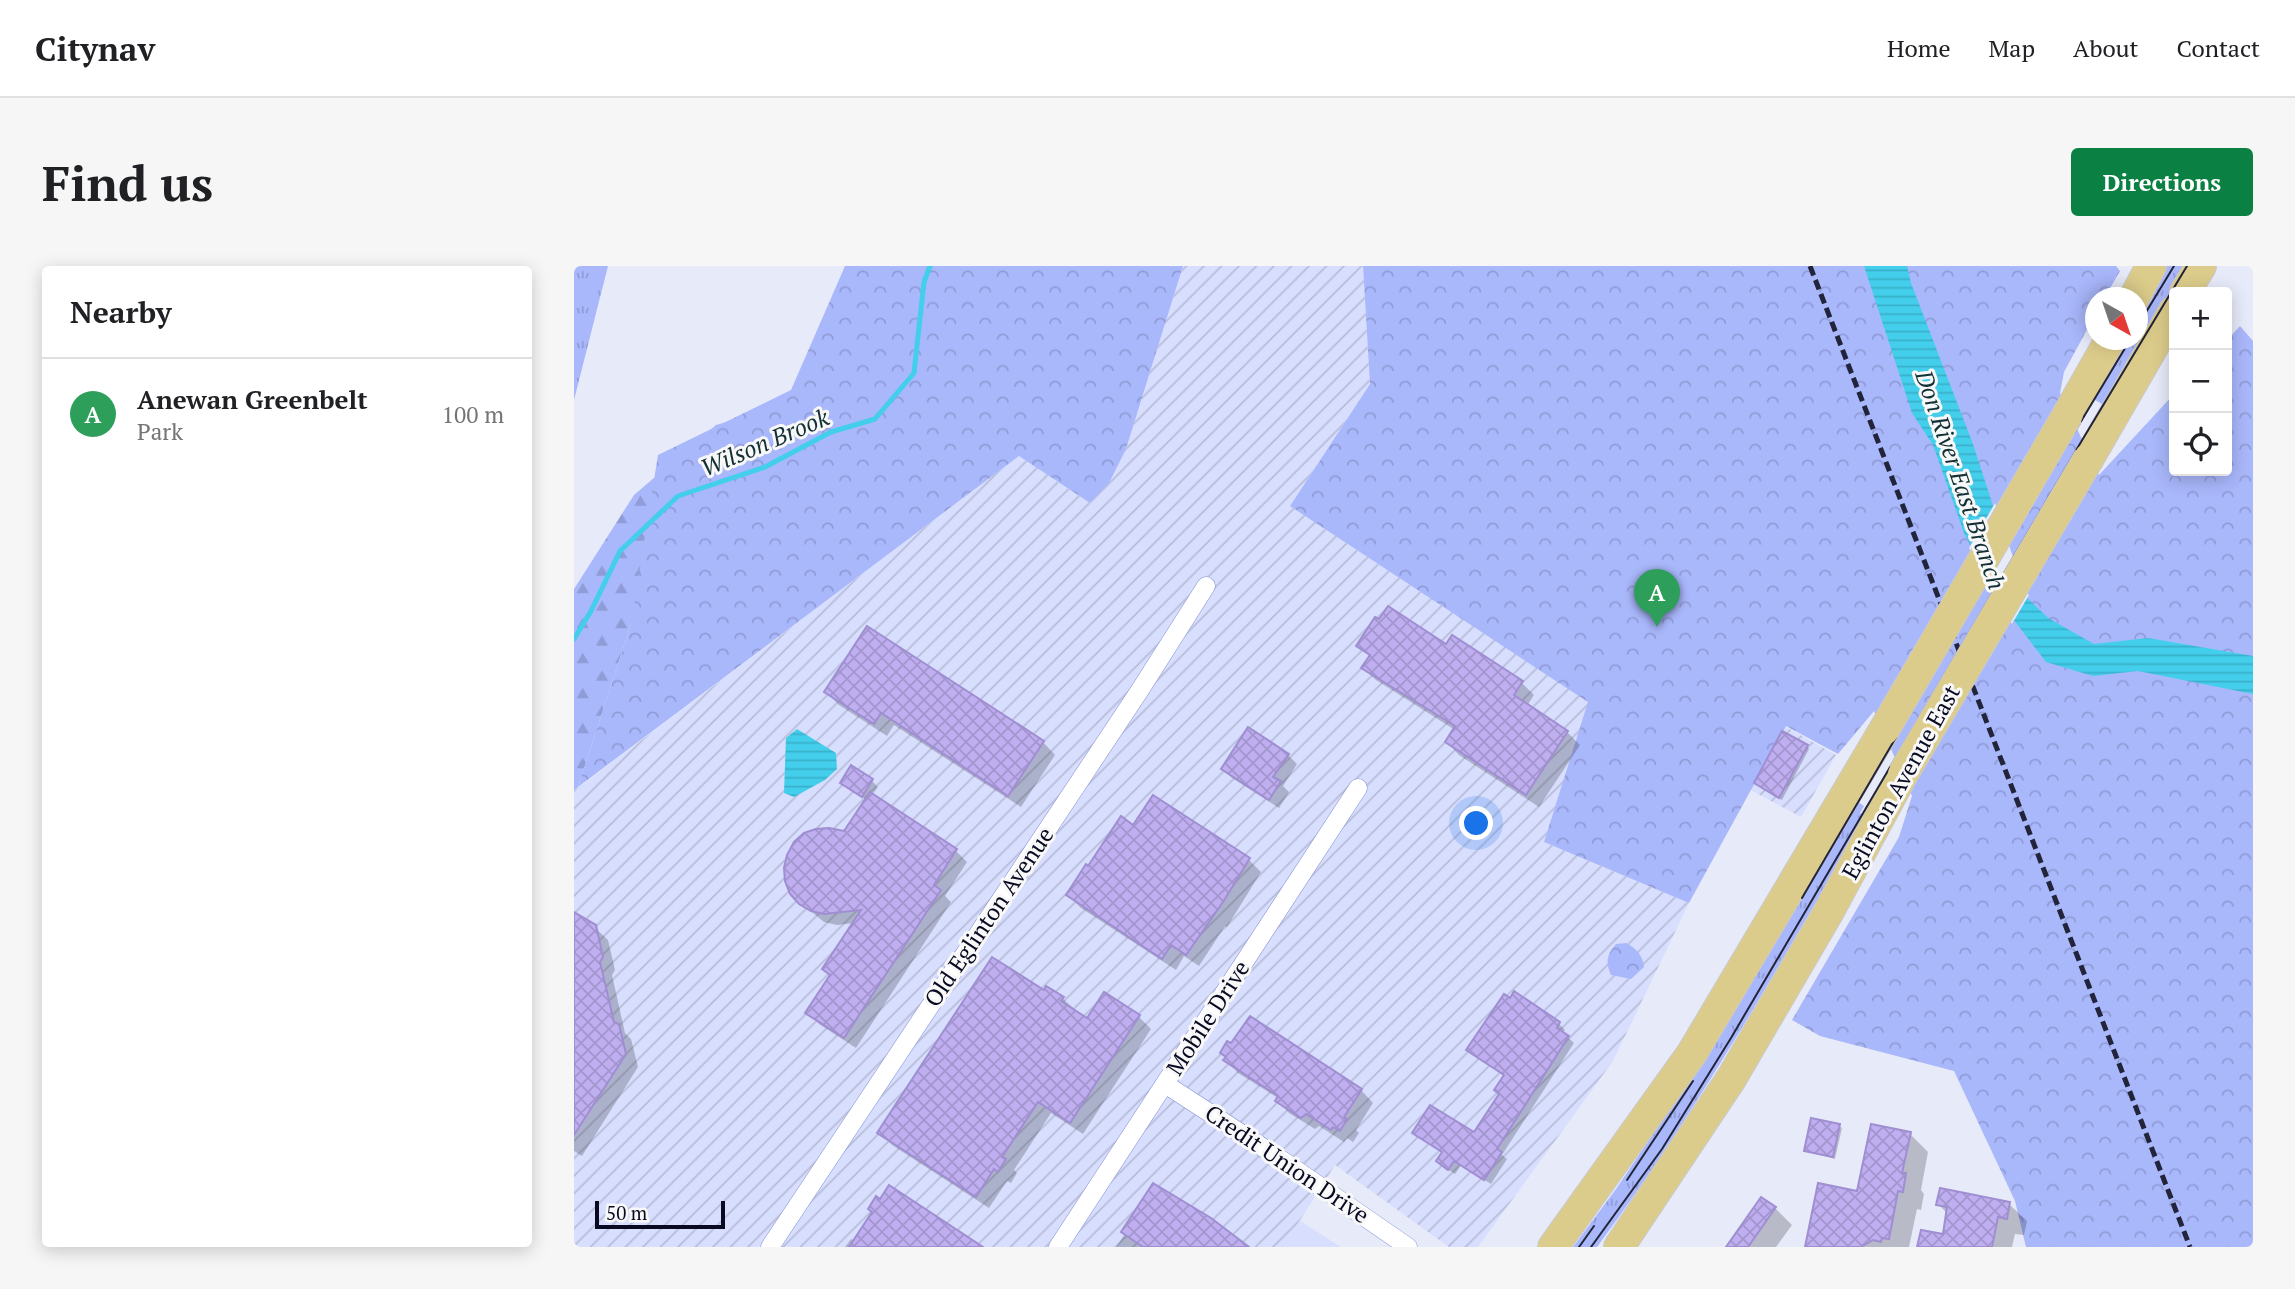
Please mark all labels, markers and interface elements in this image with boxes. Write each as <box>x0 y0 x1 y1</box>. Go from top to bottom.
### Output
text: Citynav <box>35 27 155 70</box>
text: Home <box>1887 32 1951 64</box>
text: Map <box>1989 32 2035 64</box>
text: About <box>2073 32 2139 64</box>
text: Contact <box>2177 32 2260 64</box>
button: Directions <box>2071 148 2253 216</box>
text: Find us <box>42 150 213 215</box>
north arrow <box>2085 287 2148 350</box>
map controls <box>2169 287 2232 476</box>
button: + <box>2169 287 2232 350</box>
text: Nearby <box>70 292 172 332</box>
button: − <box>2169 350 2232 413</box>
water label: Don River East Branch <box>1908 365 2014 594</box>
text: Anewan Greenbelt <box>137 382 368 416</box>
text: A <box>85 399 101 430</box>
text: 100 m <box>442 399 504 430</box>
water label: Wilson Brook <box>696 400 834 483</box>
button: locate <box>2169 413 2232 476</box>
text: Park <box>137 416 183 447</box>
pin: A <box>1634 569 1680 627</box>
street label: Eglinton Avenue East <box>1834 679 1967 884</box>
your location <box>1459 806 1493 840</box>
street label: Old Eglinton Avenue <box>917 821 1060 1013</box>
street label: Mobile Drive <box>1159 954 1256 1081</box>
street label: Credit Union Drive <box>1199 1097 1375 1230</box>
scale bar <box>595 1198 724 1230</box>
text: 50 m <box>606 1200 647 1225</box>

